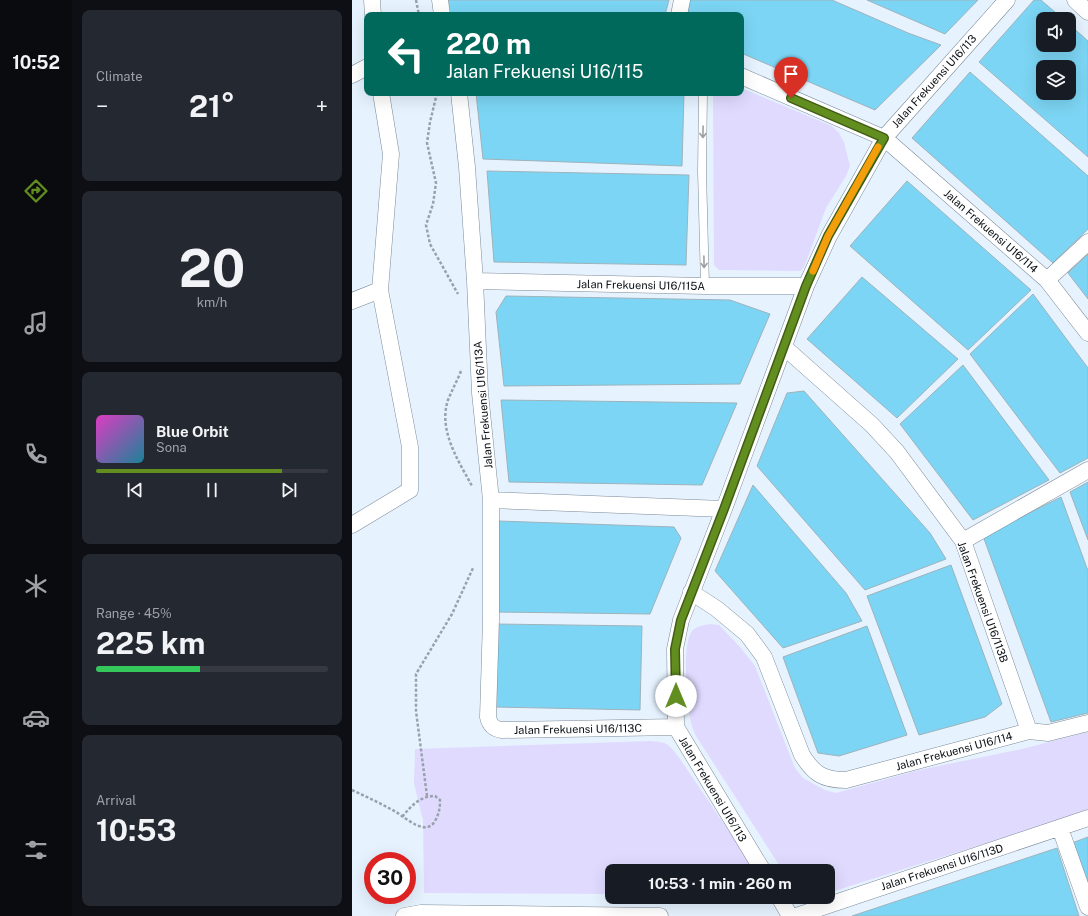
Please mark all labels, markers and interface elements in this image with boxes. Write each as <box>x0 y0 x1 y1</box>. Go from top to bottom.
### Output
map controls <box>1036 12 1076 100</box>
button: sound <box>1036 12 1076 52</box>
text: 220 m <box>446 27 531 60</box>
icon: left <box>380 28 432 80</box>
street label: Jalan Frekuensi U16/113 <box>889 32 979 130</box>
text: 10:52 <box>12 52 60 73</box>
pin <box>774 57 808 98</box>
button: layers <box>1036 60 1076 100</box>
text: Jalan Frekuensi U16/115 <box>446 61 643 82</box>
icon: arrive <box>780 63 802 85</box>
text: Climate <box>96 69 143 84</box>
text: 21° <box>189 88 235 124</box>
text: − <box>96 93 108 119</box>
text: + <box>316 93 328 119</box>
one-way arrow <box>699 125 706 138</box>
icon: directions <box>22 177 50 205</box>
street label: Jalan Frekuensi U16/114 <box>942 187 1040 275</box>
text: 20 <box>179 238 245 299</box>
one-way arrow <box>700 255 708 268</box>
street label: Jalan Frekuensi U16/115A <box>577 278 705 292</box>
text: km/h <box>197 295 227 310</box>
icon: music <box>22 309 50 337</box>
street label: Jalan Frekuensi U16/113A <box>471 340 495 469</box>
text: Blue Orbit <box>156 423 229 440</box>
icon: phone <box>22 440 50 468</box>
text: Sona <box>156 440 187 455</box>
icon: previous <box>124 479 146 501</box>
icon: pause <box>201 479 223 501</box>
icon: next <box>278 479 300 501</box>
street label: Jalan Frekuensi U16/113B <box>956 540 1010 664</box>
icon: climate <box>22 572 50 600</box>
text: Range · 45% <box>96 606 172 621</box>
text: 225 km <box>96 625 205 661</box>
position arrow <box>655 675 697 717</box>
icon: car <box>22 704 50 732</box>
street label: Jalan Frekuensi U16/113C <box>514 722 642 736</box>
street label: Jalan Frekuensi U16/114 <box>894 730 1014 772</box>
street label: Jalan Frekuensi U16/113 <box>677 734 749 844</box>
text: Arrival <box>96 793 136 808</box>
text: 10:53 <box>96 812 176 848</box>
icon: filters <box>22 836 50 864</box>
street label: Jalan Frekuensi U16/113D <box>879 841 1005 892</box>
speed limit sign: 30 <box>364 852 416 904</box>
text: 10:53 · 1 min · 260 m <box>648 875 792 892</box>

